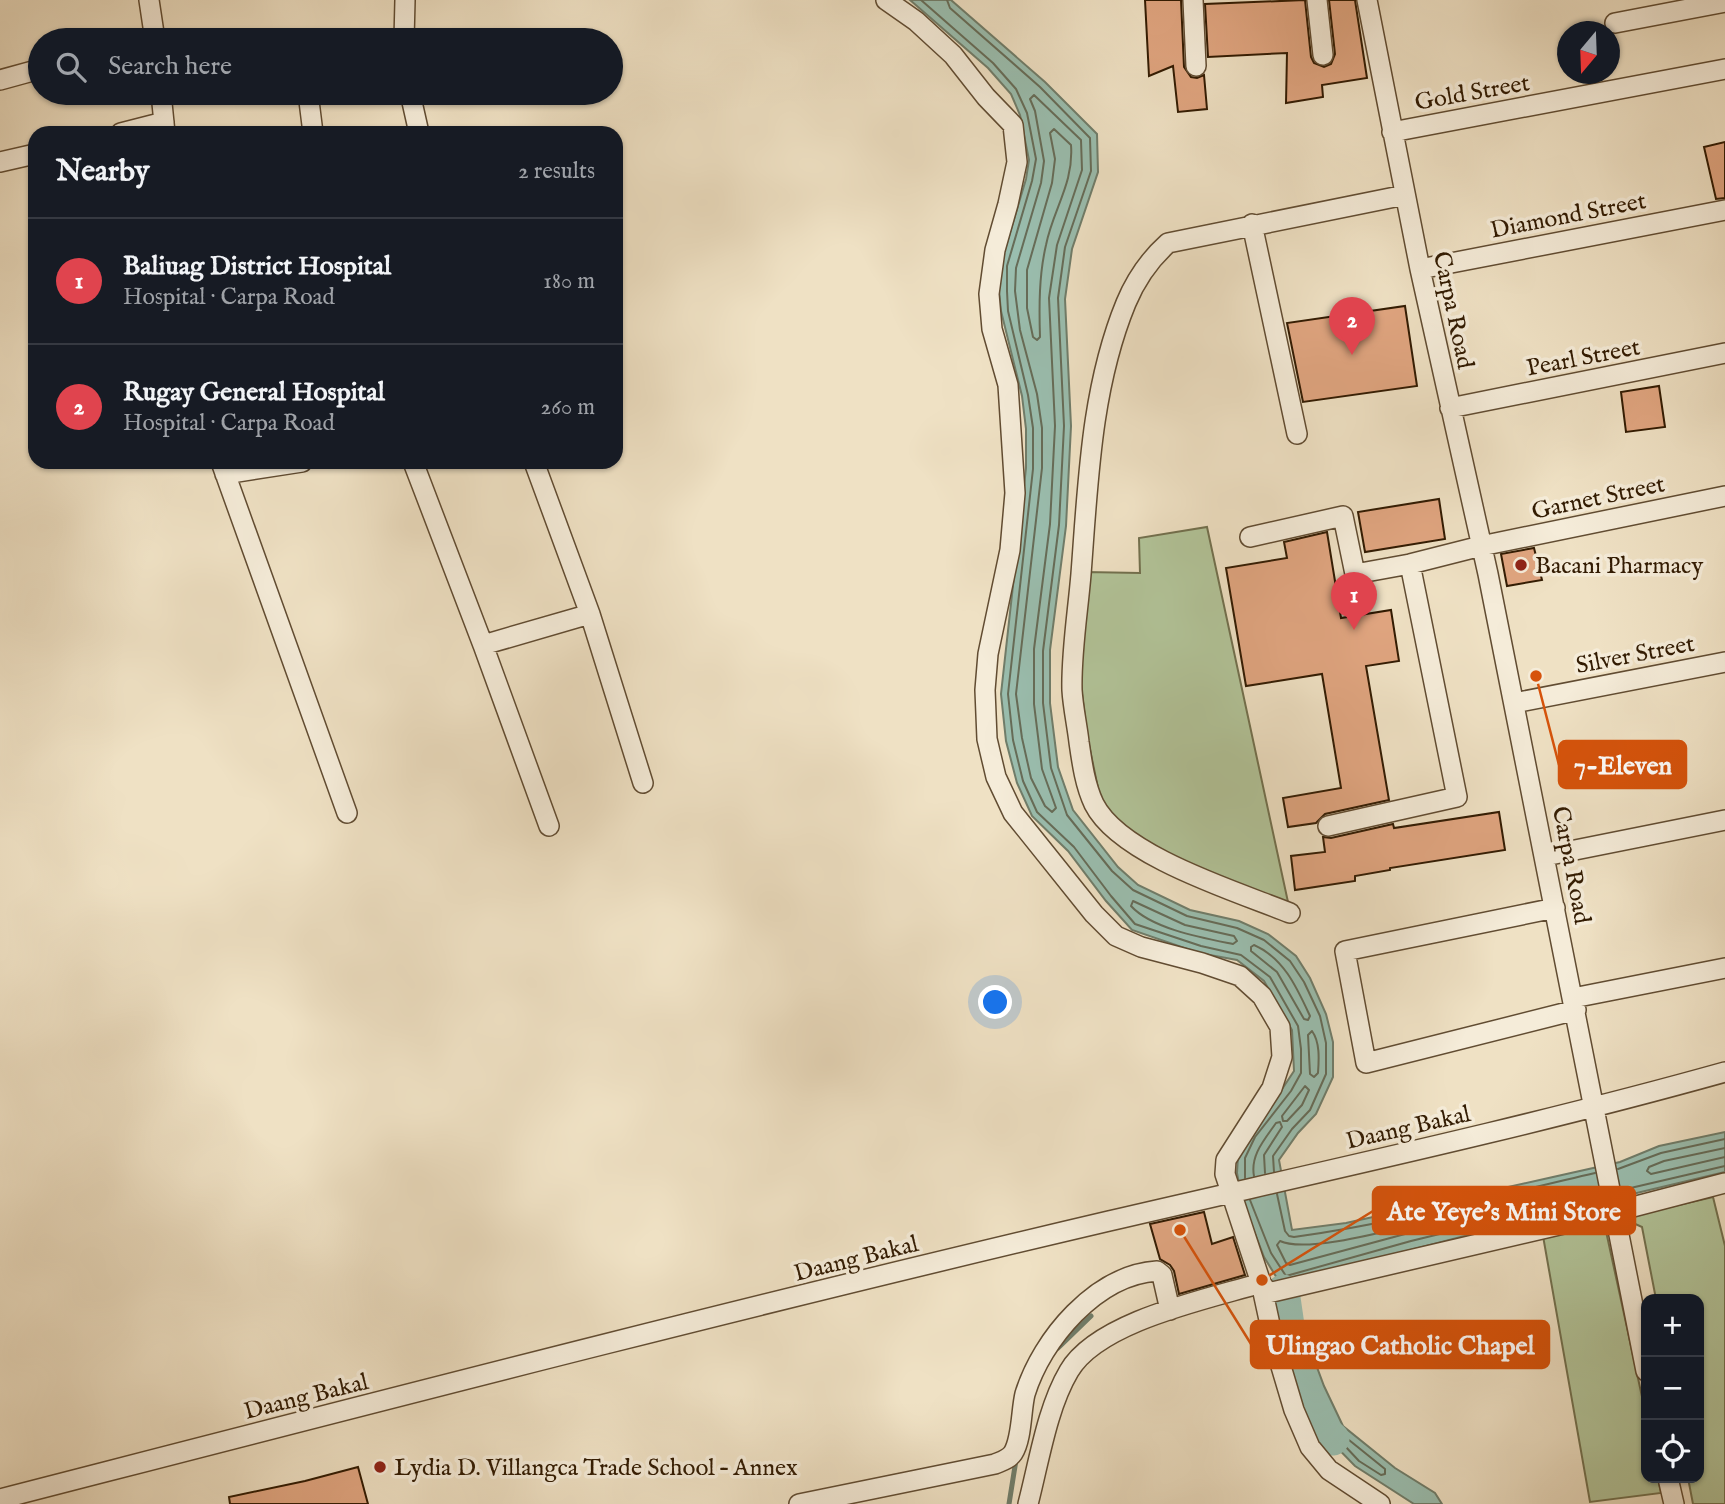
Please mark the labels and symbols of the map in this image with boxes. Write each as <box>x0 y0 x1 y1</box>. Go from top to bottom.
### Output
north arrow <box>1557 21 1620 84</box>
street label: Gold Street <box>1412 68 1532 119</box>
street label: Diamond Street <box>1488 186 1649 247</box>
street label: Carpa Road <box>1425 249 1480 372</box>
pin: 2 <box>1329 297 1375 355</box>
street label: Pearl Street <box>1524 332 1643 385</box>
street label: Garnet Street <box>1529 469 1668 528</box>
place label: Bacani Pharmacy <box>1535 551 1703 582</box>
marker: Bacani Pharmacy <box>1513 557 1529 573</box>
pin: 1 <box>1331 572 1377 630</box>
street label: Silver Street <box>1573 629 1697 682</box>
callout: 7-Eleven <box>1559 741 1686 788</box>
text: 7-Eleven <box>1574 750 1672 783</box>
street label: Carpa Road <box>1544 804 1597 927</box>
your location <box>978 985 1012 1019</box>
street label: Daang Bakal <box>1343 1099 1474 1158</box>
callout: Ate Yeye's Mini Store <box>1373 1187 1635 1234</box>
text: Ate Yeye's Mini Store <box>1386 1196 1621 1229</box>
street label: Daang Bakal <box>791 1229 922 1290</box>
callout: Ulingao Catholic Chapel <box>1251 1321 1549 1368</box>
text: Ulingao Catholic Chapel <box>1264 1330 1535 1363</box>
street label: Daang Bakal <box>241 1367 372 1428</box>
place label: Lydia D. Villangca Trade School – Annex <box>394 1453 798 1484</box>
marker: Lydia D. Villangca Trade School – Annex <box>372 1459 388 1475</box>

